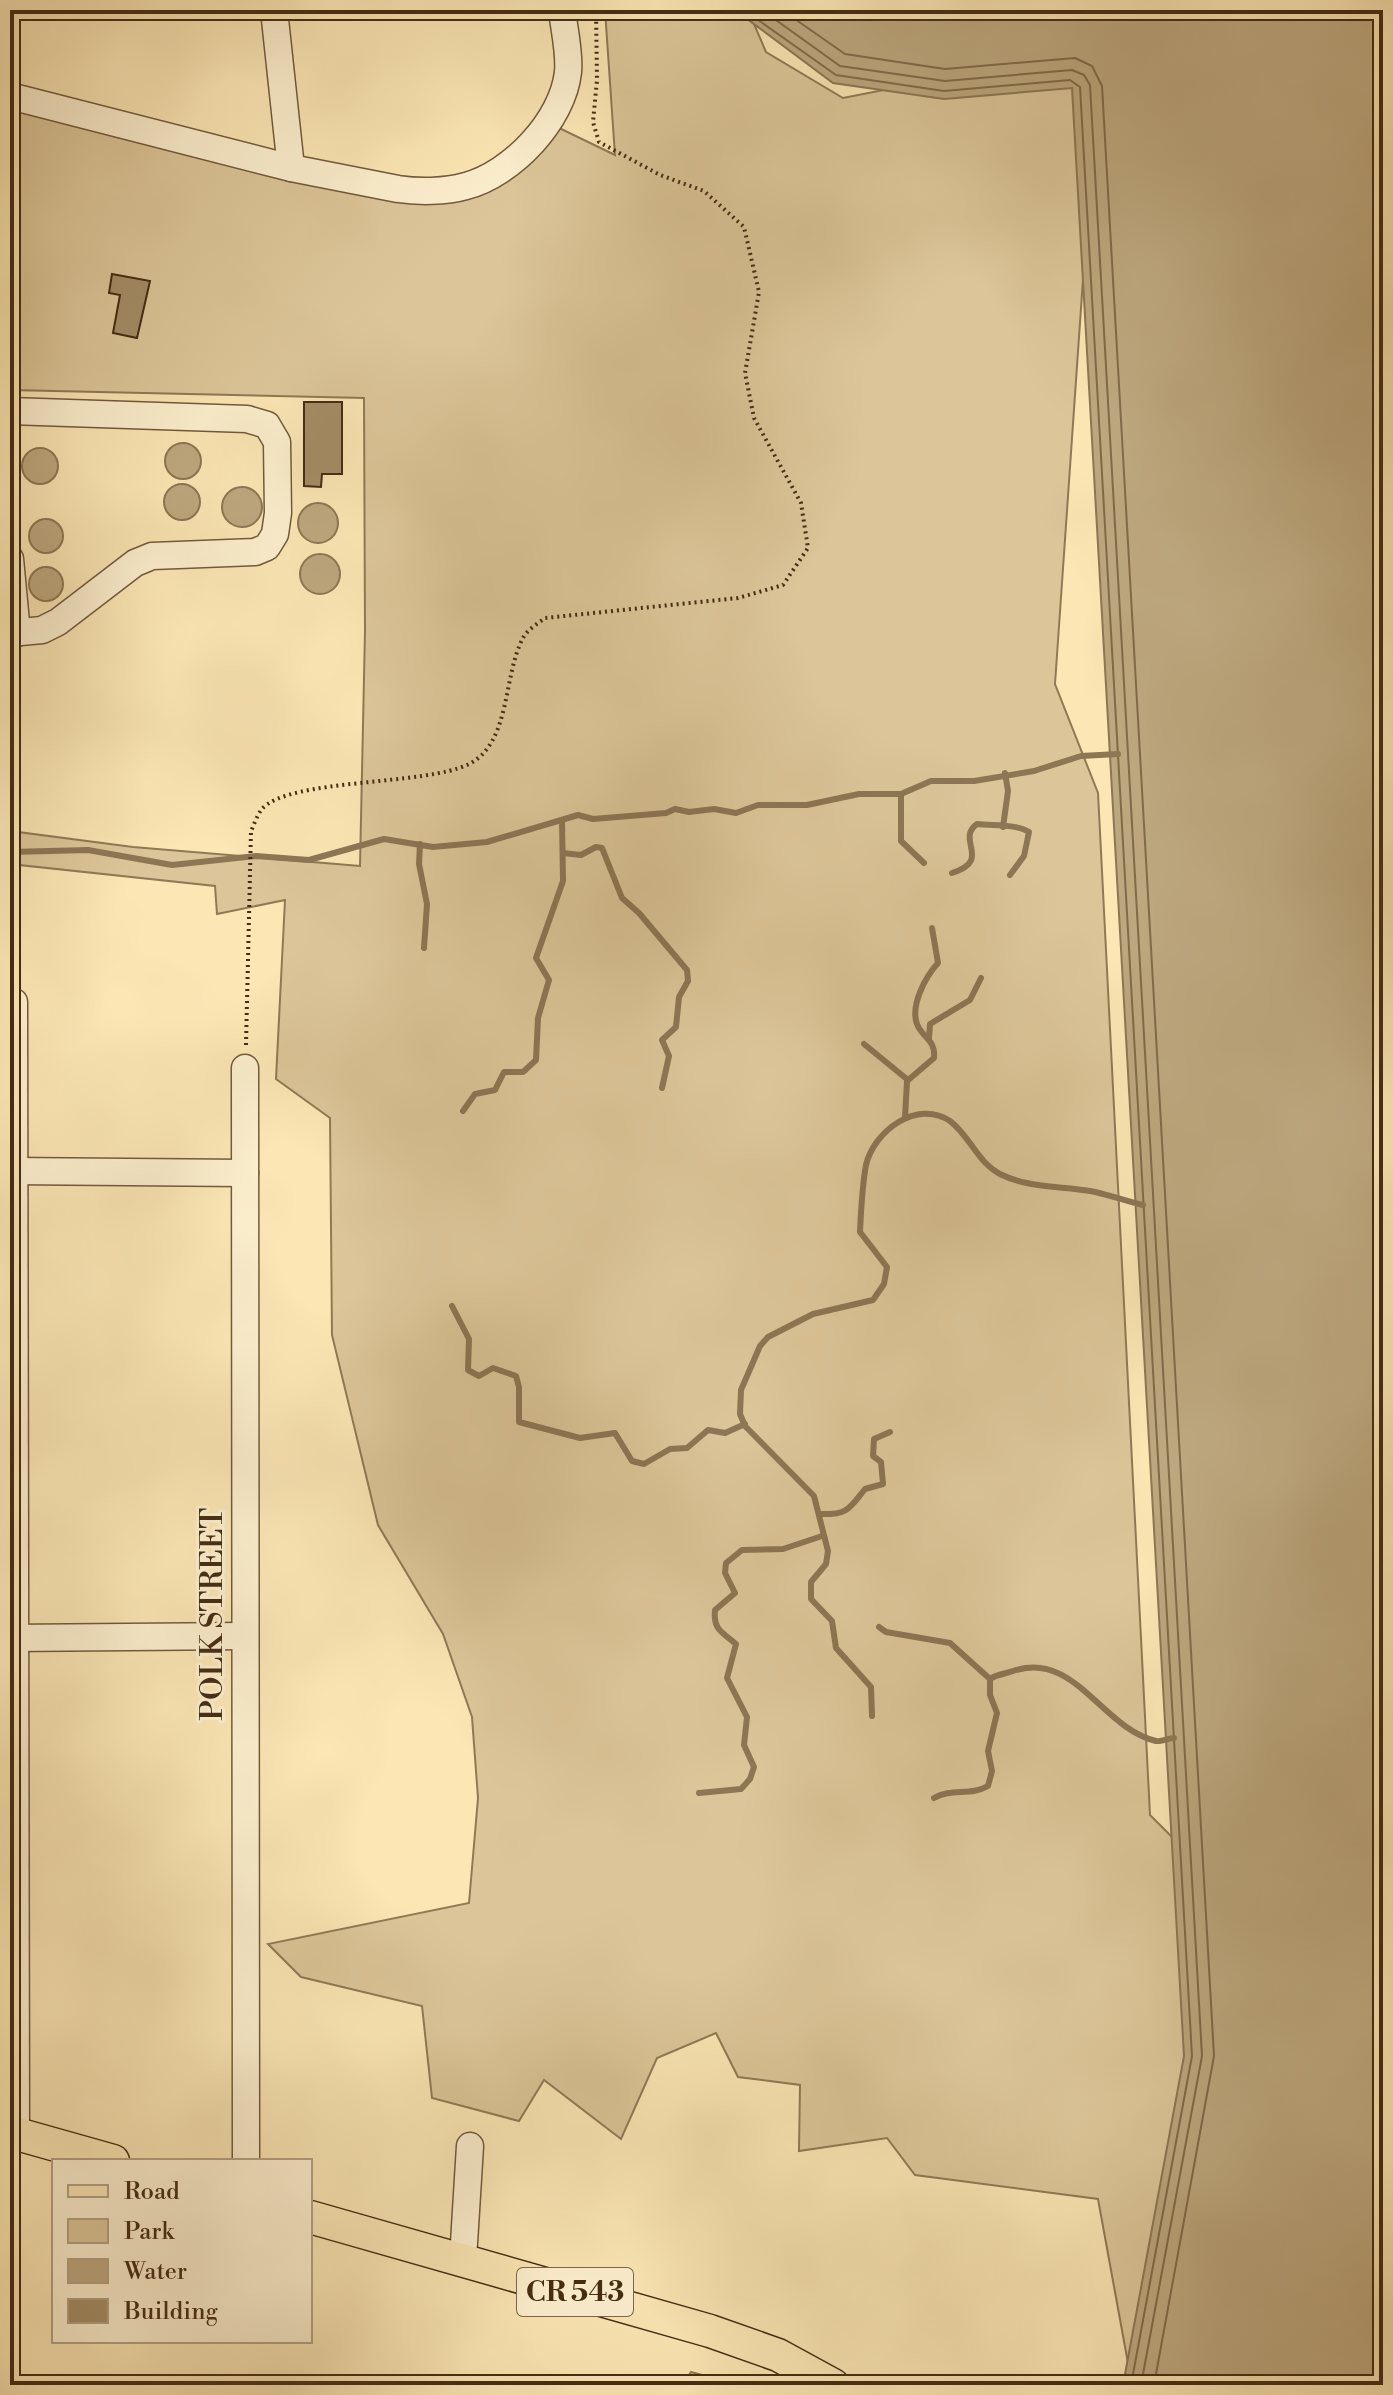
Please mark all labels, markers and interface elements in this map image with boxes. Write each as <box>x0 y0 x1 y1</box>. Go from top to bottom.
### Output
street label: POLK STREET <box>194 1508 232 1720</box>
legend <box>52 2159 312 2343</box>
text: Road <box>124 2177 180 2207</box>
text: Park <box>124 2217 175 2247</box>
text: Water <box>123 2257 187 2287</box>
road number: CR 543 <box>517 2268 633 2316</box>
text: Building <box>123 2297 218 2327</box>

